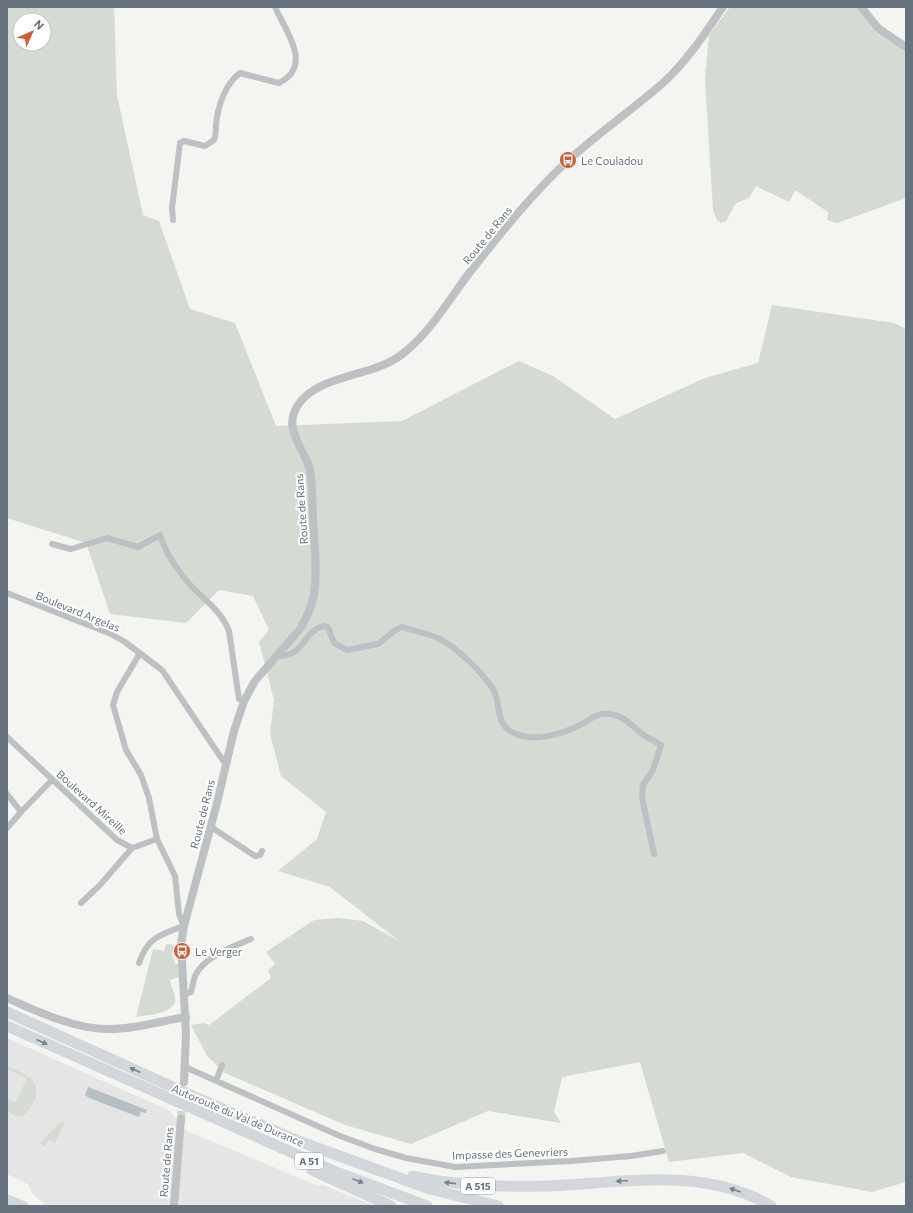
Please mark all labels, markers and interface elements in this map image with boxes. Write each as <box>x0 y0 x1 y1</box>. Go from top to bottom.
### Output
north arrow <box>12 12 52 52</box>
text: N <box>32 17 47 32</box>
bus stop icon: Le Couladou <box>558 150 578 170</box>
place label: Le Couladou <box>581 154 643 167</box>
street label: Route de Rans <box>460 203 514 267</box>
street label: Route de Rans <box>292 473 310 545</box>
street label: Boulevard Argelas <box>34 588 122 634</box>
street label: Boulevard Mireille <box>54 767 130 837</box>
street label: Route de Rans <box>187 778 217 850</box>
bus stop icon: Le Verger <box>172 941 192 961</box>
place label: Le Verger <box>195 945 243 958</box>
one-way arrow <box>37 1039 48 1045</box>
one-way arrow <box>129 1067 141 1073</box>
street label: Autoroute du Val de Durance <box>170 1081 306 1149</box>
street label: Route de Rans <box>156 1126 176 1198</box>
street label: Impasse des Genevriers <box>452 1144 568 1162</box>
road number: A 51 <box>295 1153 323 1169</box>
one-way arrow <box>352 1178 364 1184</box>
road number: A 515 <box>461 1178 495 1194</box>
one-way arrow <box>616 1178 628 1185</box>
one-way arrow <box>444 1180 456 1186</box>
one-way arrow <box>729 1187 741 1193</box>

